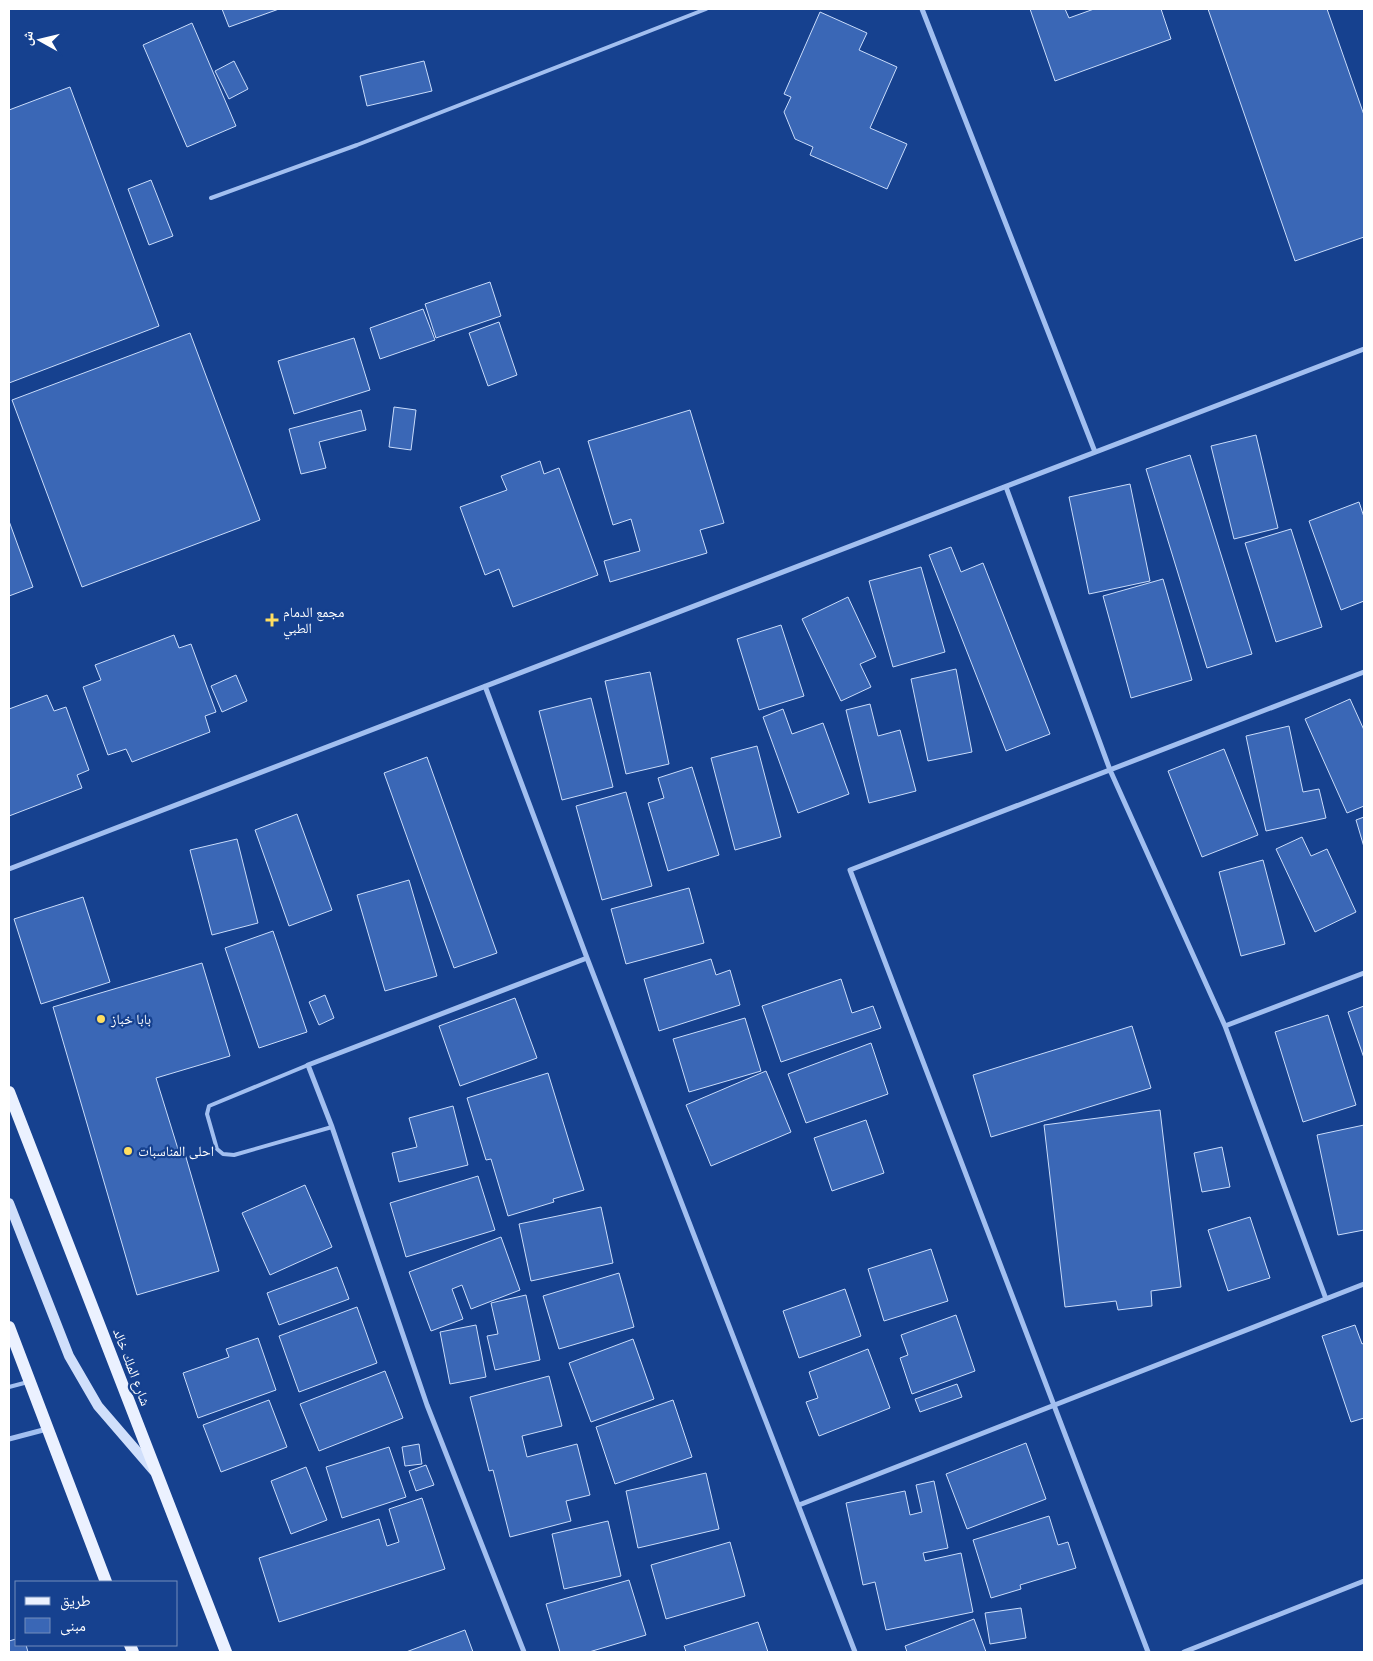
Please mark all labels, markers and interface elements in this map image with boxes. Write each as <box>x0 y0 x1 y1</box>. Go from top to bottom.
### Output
north arrow <box>15 15 65 65</box>
text: ش <box>18 30 37 47</box>
place label: مجمع الدمام الطبي <box>283 604 344 640</box>
marker: مجمع الدمام الطبي <box>265 613 279 627</box>
place label: بابا خباز <box>110 1011 151 1028</box>
marker: بابا خباز <box>95 1013 107 1025</box>
place label: احلى المناسبات <box>138 1143 214 1160</box>
marker: احلى المناسبات <box>122 1145 134 1157</box>
street label: شارع الملك خالد <box>108 1326 154 1409</box>
legend <box>15 1581 178 1646</box>
text: طريق <box>60 1592 91 1611</box>
text: مبنى <box>60 1617 86 1636</box>

